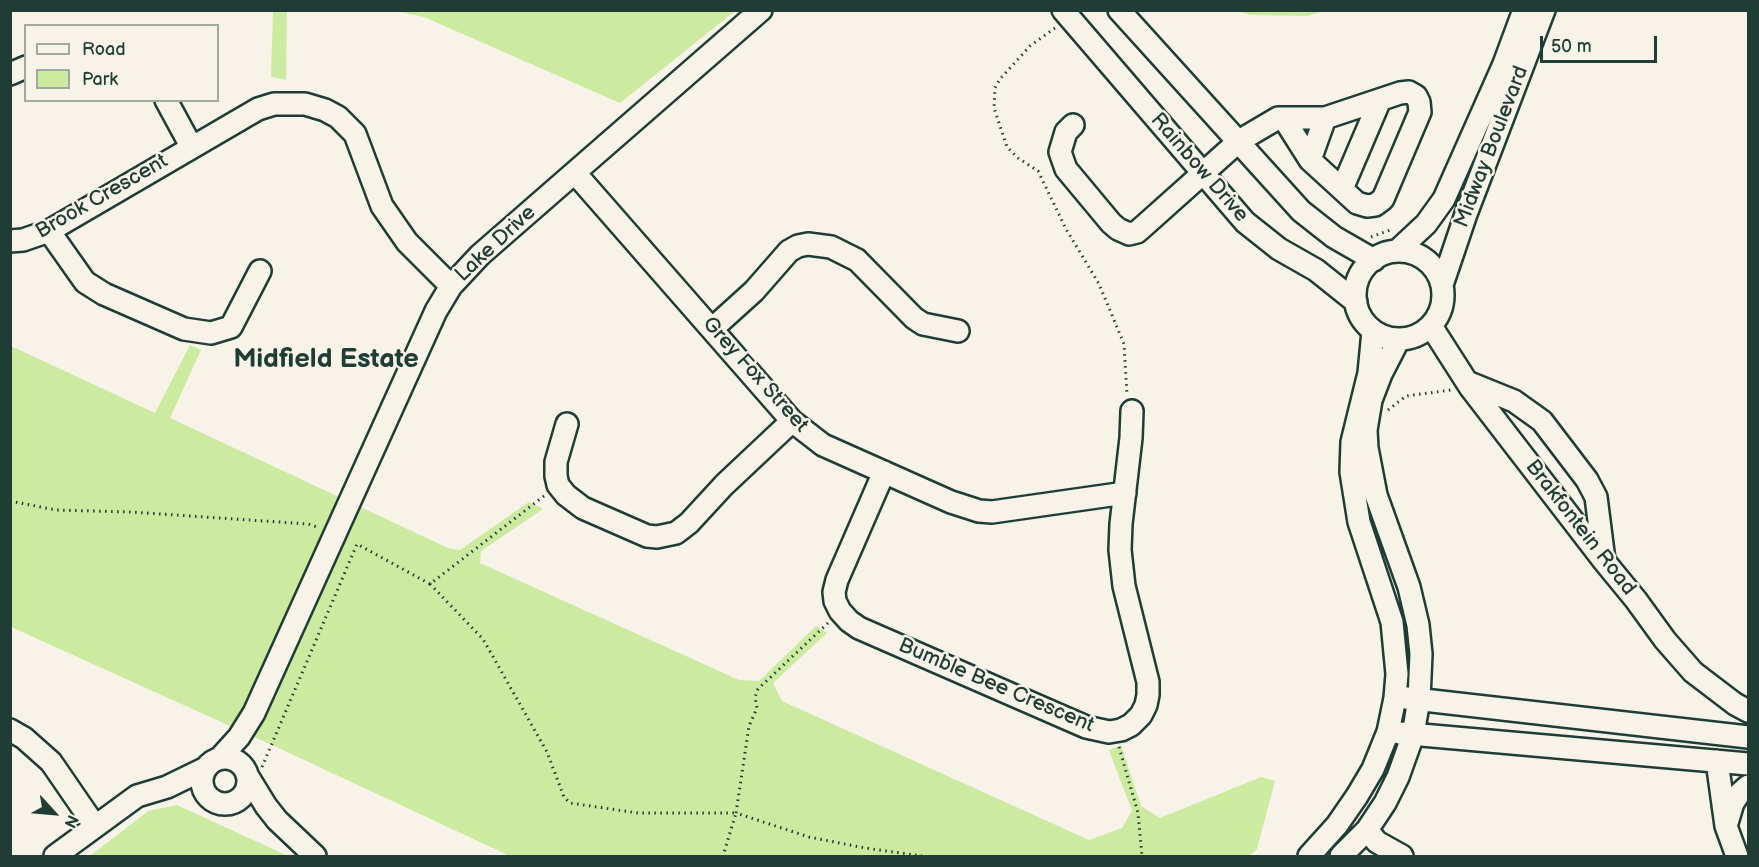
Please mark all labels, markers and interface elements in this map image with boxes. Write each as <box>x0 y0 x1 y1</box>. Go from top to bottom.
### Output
legend <box>24 24 219 102</box>
scale bar <box>1543 24 1660 62</box>
text: 50 m <box>1551 36 1592 57</box>
text: Road <box>82 39 126 60</box>
street label: Midway Boulevard <box>1450 63 1534 231</box>
text: Park <box>82 69 118 90</box>
street label: Rainbow Drive <box>1145 108 1253 228</box>
street label: Brook Crescent <box>32 149 172 245</box>
street label: Lake Drive <box>451 200 541 288</box>
street label: Grey Fox Street <box>697 312 813 438</box>
district label: Midfield Estate <box>233 344 419 376</box>
street label: Brakfontein Road <box>1519 455 1641 601</box>
street label: Bumble Bee Crescent <box>894 633 1098 739</box>
north arrow <box>24 783 84 843</box>
text: N <box>59 812 82 831</box>

